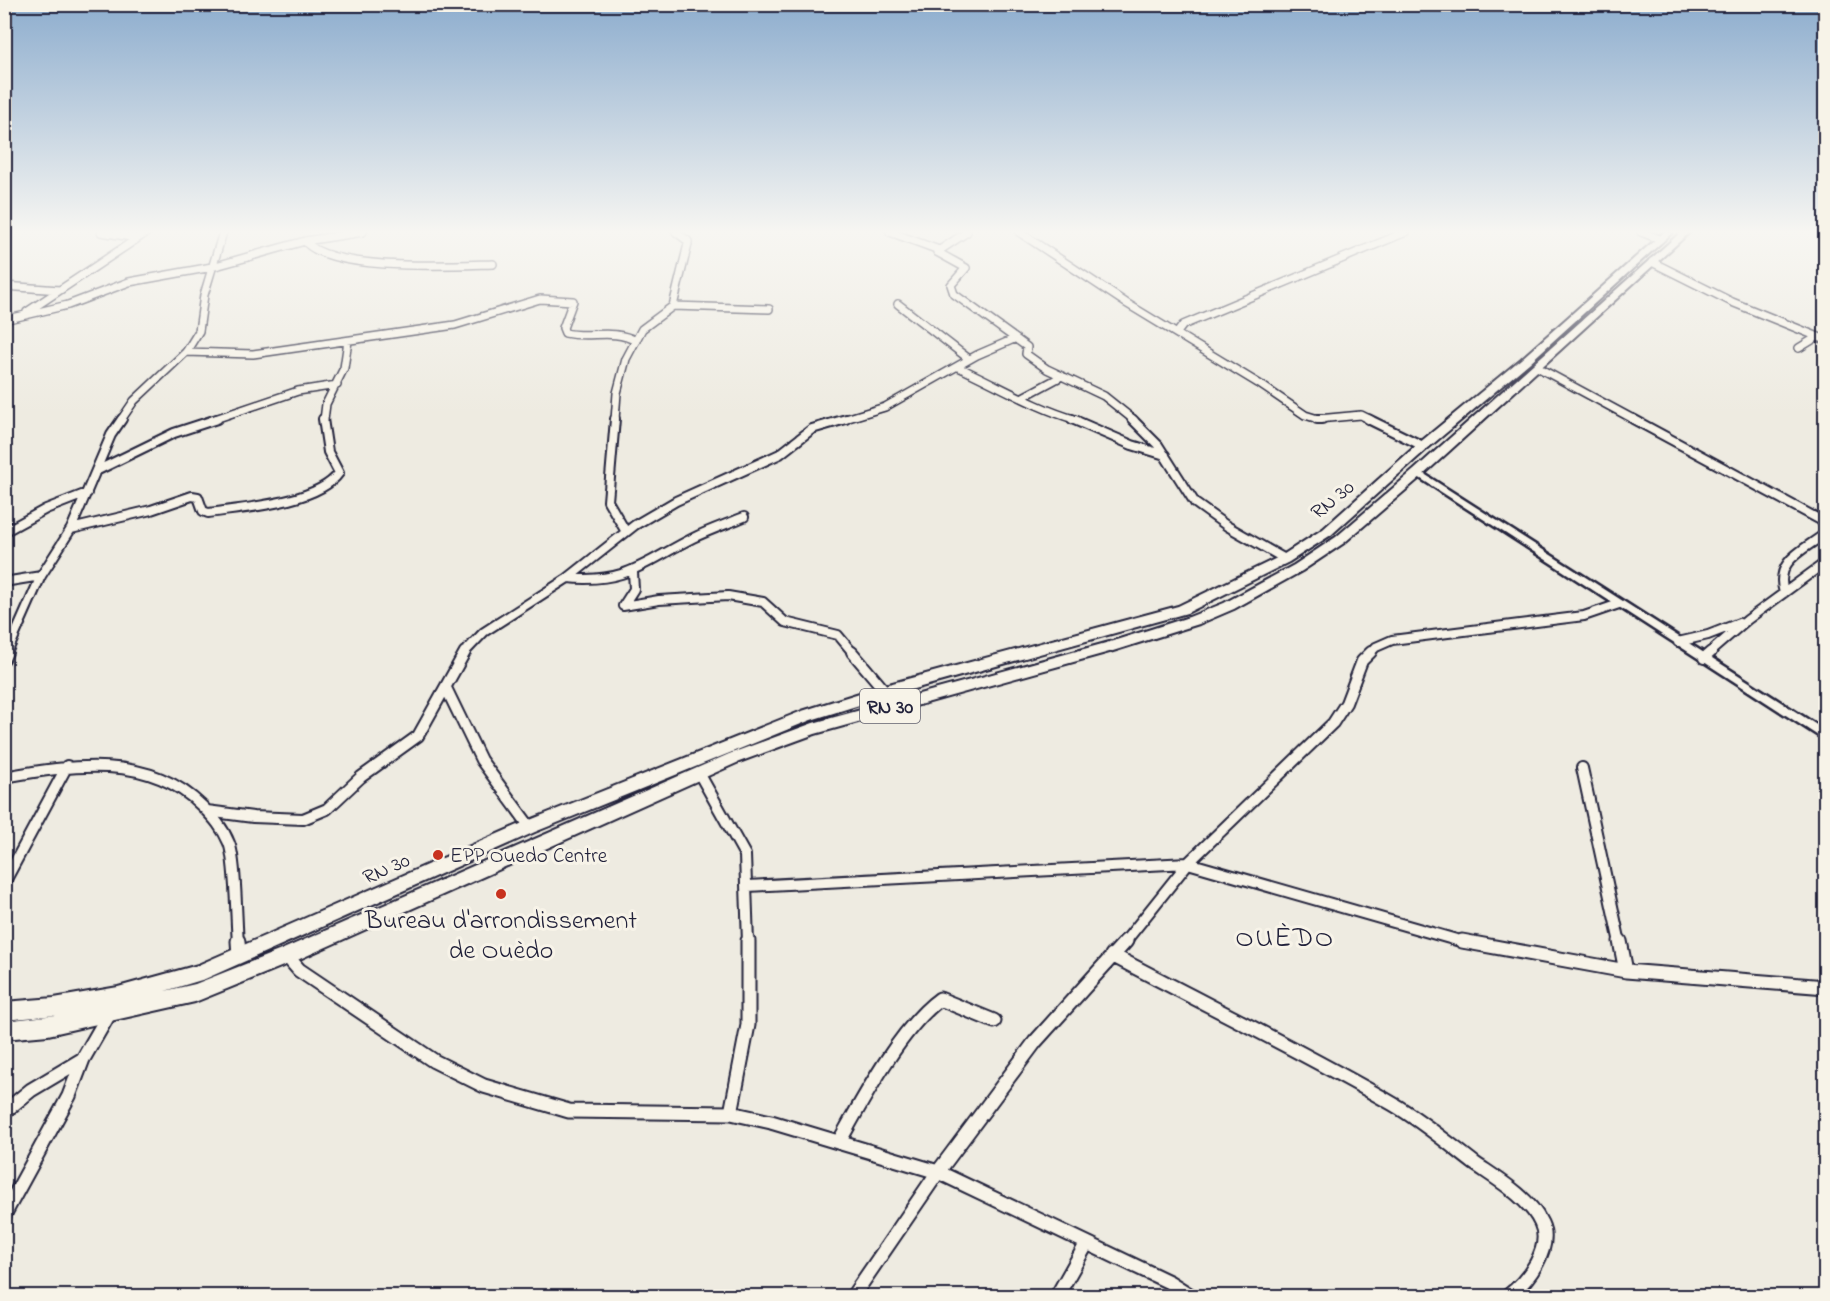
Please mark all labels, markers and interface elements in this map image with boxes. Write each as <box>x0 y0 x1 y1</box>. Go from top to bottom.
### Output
street label: RN 30 <box>1305 474 1362 528</box>
road number: RN 30 <box>860 689 920 723</box>
place label: EPP Ouedo Centre <box>450 842 608 872</box>
street label: RN 30 <box>358 846 415 893</box>
marker: EPP Ouedo Centre <box>431 848 445 862</box>
marker: Bureau d'arrondissement de Ouèdo <box>494 887 508 901</box>
place label: Bureau d'arrondissement de Ouèdo <box>364 903 637 971</box>
district label: OUÈDO <box>1235 919 1335 960</box>

